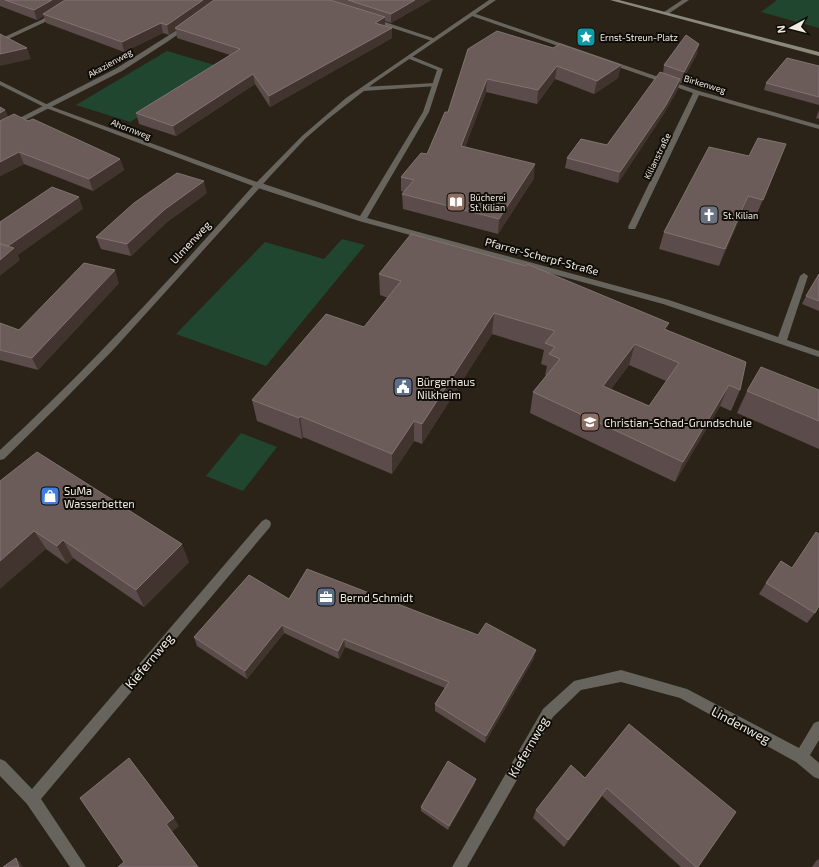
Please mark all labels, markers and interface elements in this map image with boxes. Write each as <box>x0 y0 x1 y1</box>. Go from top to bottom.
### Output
north arrow <box>771 8 811 48</box>
text: N <box>774 24 788 34</box>
place icon: Ernst-Streun-Platz <box>575 26 597 48</box>
place label: Ernst-Streun-Platz <box>600 32 678 43</box>
street label: Akazienweg <box>86 46 134 80</box>
street label: Birkenweg <box>683 72 727 96</box>
street label: Ahornweg <box>109 116 153 142</box>
street label: Kilianstraße <box>641 131 673 181</box>
library icon: Bücherei St. Kilian <box>445 191 467 213</box>
place label: Bücherei St. Kilian <box>470 192 506 213</box>
church icon: St. Kilian <box>698 204 720 226</box>
place label: St. Kilian <box>723 210 758 221</box>
street label: Ulmenweg <box>167 218 213 266</box>
street label: Pfarrer-Scherpf-Straße <box>484 235 600 277</box>
place label: Bürgerhaus Nilkheim <box>417 375 476 401</box>
public building icon: Bürgerhaus Nilkheim <box>392 376 414 398</box>
school or university icon: Christian-Schad-Grundschule <box>579 411 601 433</box>
place label: Christian-Schad-Grundschule <box>604 416 752 429</box>
place label: SuMa Wasserbetten <box>64 484 135 510</box>
shop icon: SuMa Wasserbetten <box>39 485 61 507</box>
office icon: Bernd Schmidt <box>315 586 337 608</box>
place label: Bernd Schmidt <box>340 591 413 604</box>
street label: Kiefernweg <box>121 630 177 692</box>
street label: Lindenweg <box>709 703 773 747</box>
street label: Kiefernweg <box>504 714 552 780</box>

